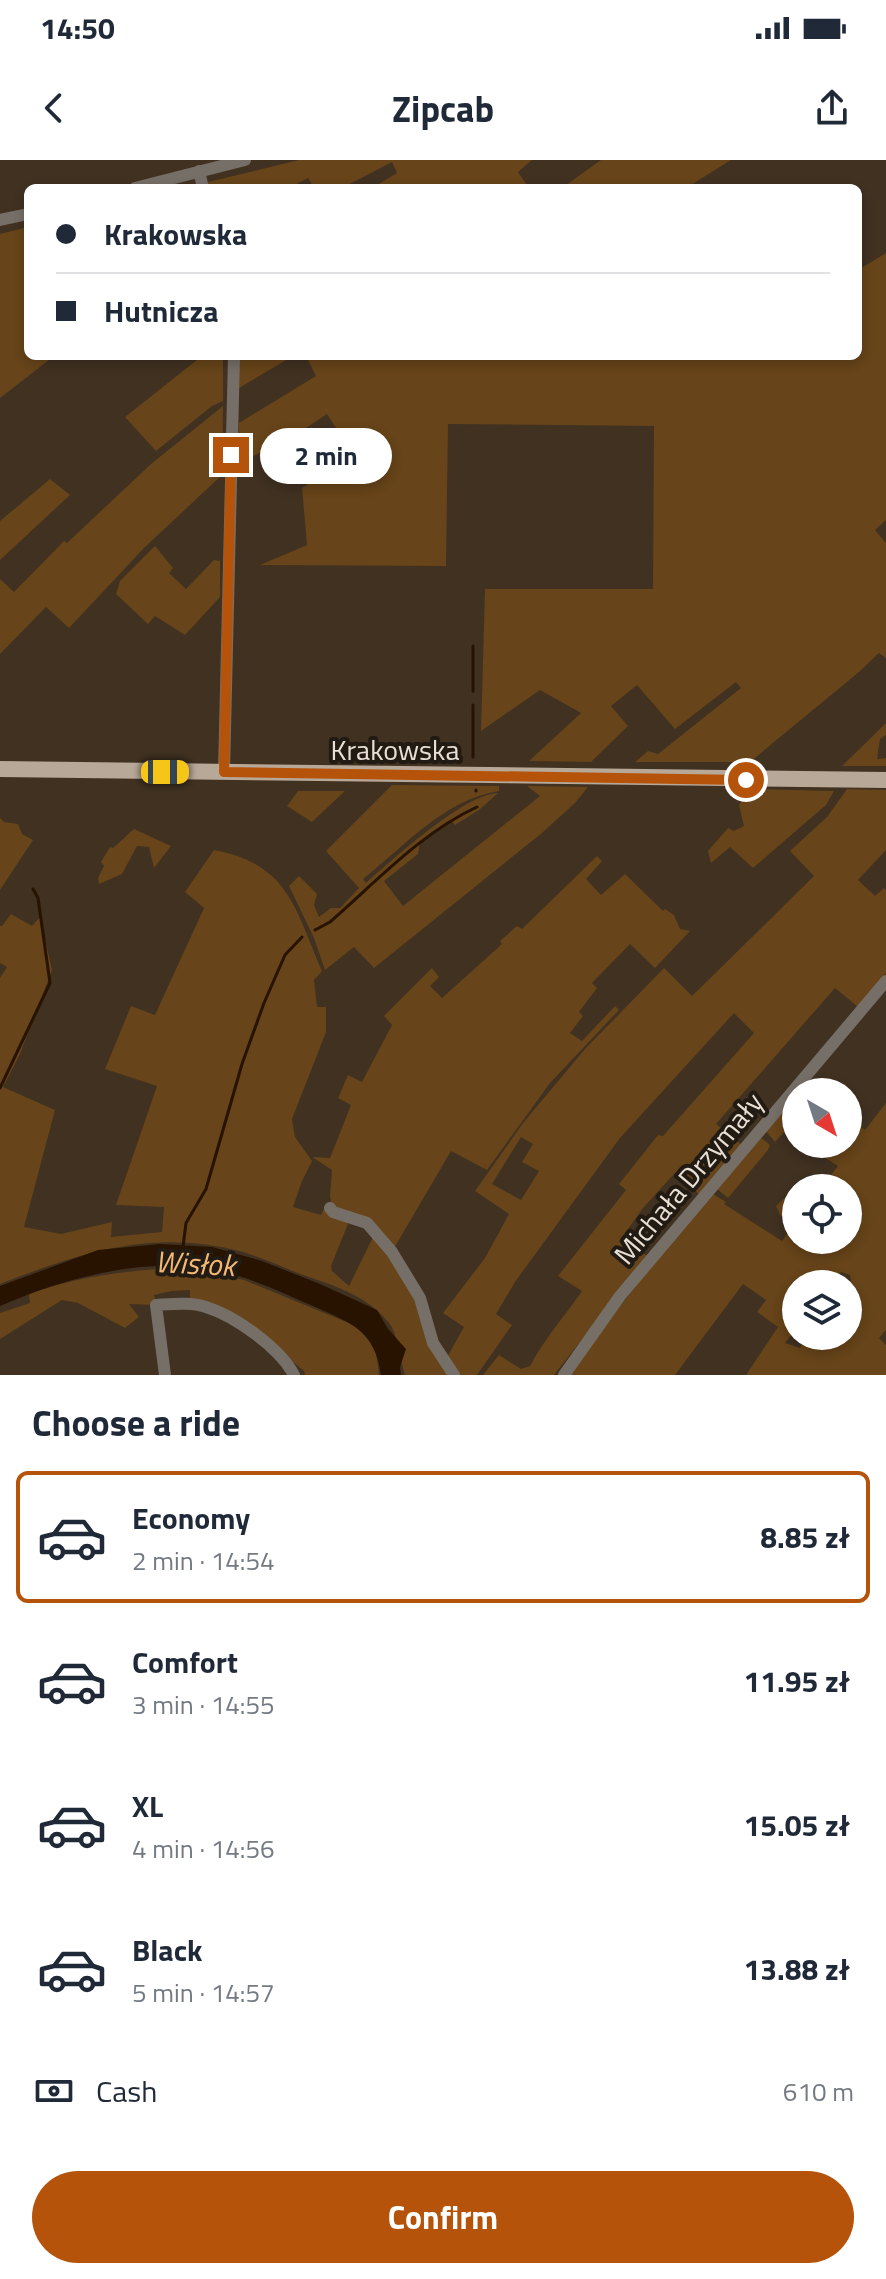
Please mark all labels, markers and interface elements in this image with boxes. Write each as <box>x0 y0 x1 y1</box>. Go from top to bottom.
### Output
text: 14:50 <box>40 5 115 51</box>
text: Zipcab <box>392 81 494 136</box>
icon: back <box>32 86 76 130</box>
icon: share <box>810 86 854 130</box>
text: Krakowska <box>104 211 247 257</box>
text: Hutnicza <box>104 288 218 334</box>
callout: 2 min <box>259 427 391 483</box>
text: 2 min <box>294 436 358 475</box>
route end <box>213 437 249 473</box>
street label: Krakowska <box>331 728 459 771</box>
car <box>141 760 189 784</box>
route start <box>728 762 764 798</box>
north arrow <box>782 1078 862 1158</box>
map controls <box>782 1078 862 1350</box>
street label: Michała Drzymały <box>603 1082 773 1274</box>
button: locate <box>782 1174 862 1254</box>
water label: Wisłok <box>154 1238 240 1288</box>
button: layers <box>782 1270 862 1350</box>
text: Choose a ride <box>32 1395 240 1450</box>
text: Economy <box>132 1495 250 1541</box>
icon: car <box>36 1501 108 1573</box>
text: 8.85 zł <box>760 1514 850 1560</box>
text: 2 min · 14:54 <box>132 1541 275 1580</box>
text: Comfort <box>132 1639 238 1685</box>
icon: car <box>36 1645 108 1717</box>
text: 11.95 zł <box>743 1658 850 1704</box>
text: 3 min · 14:55 <box>132 1685 275 1724</box>
text: XL <box>132 1783 163 1829</box>
icon: car <box>36 1789 108 1861</box>
text: 15.05 zł <box>743 1802 850 1848</box>
text: 4 min · 14:56 <box>132 1829 275 1868</box>
text: Black <box>132 1927 203 1973</box>
icon: car <box>36 1933 108 2005</box>
text: 13.88 zł <box>743 1946 850 1992</box>
text: 5 min · 14:57 <box>132 1973 275 2012</box>
text: Cash <box>96 2068 157 2114</box>
icon: cash <box>32 2069 76 2113</box>
text: 610 m <box>783 2072 854 2111</box>
button: Confirm <box>32 2171 854 2263</box>

